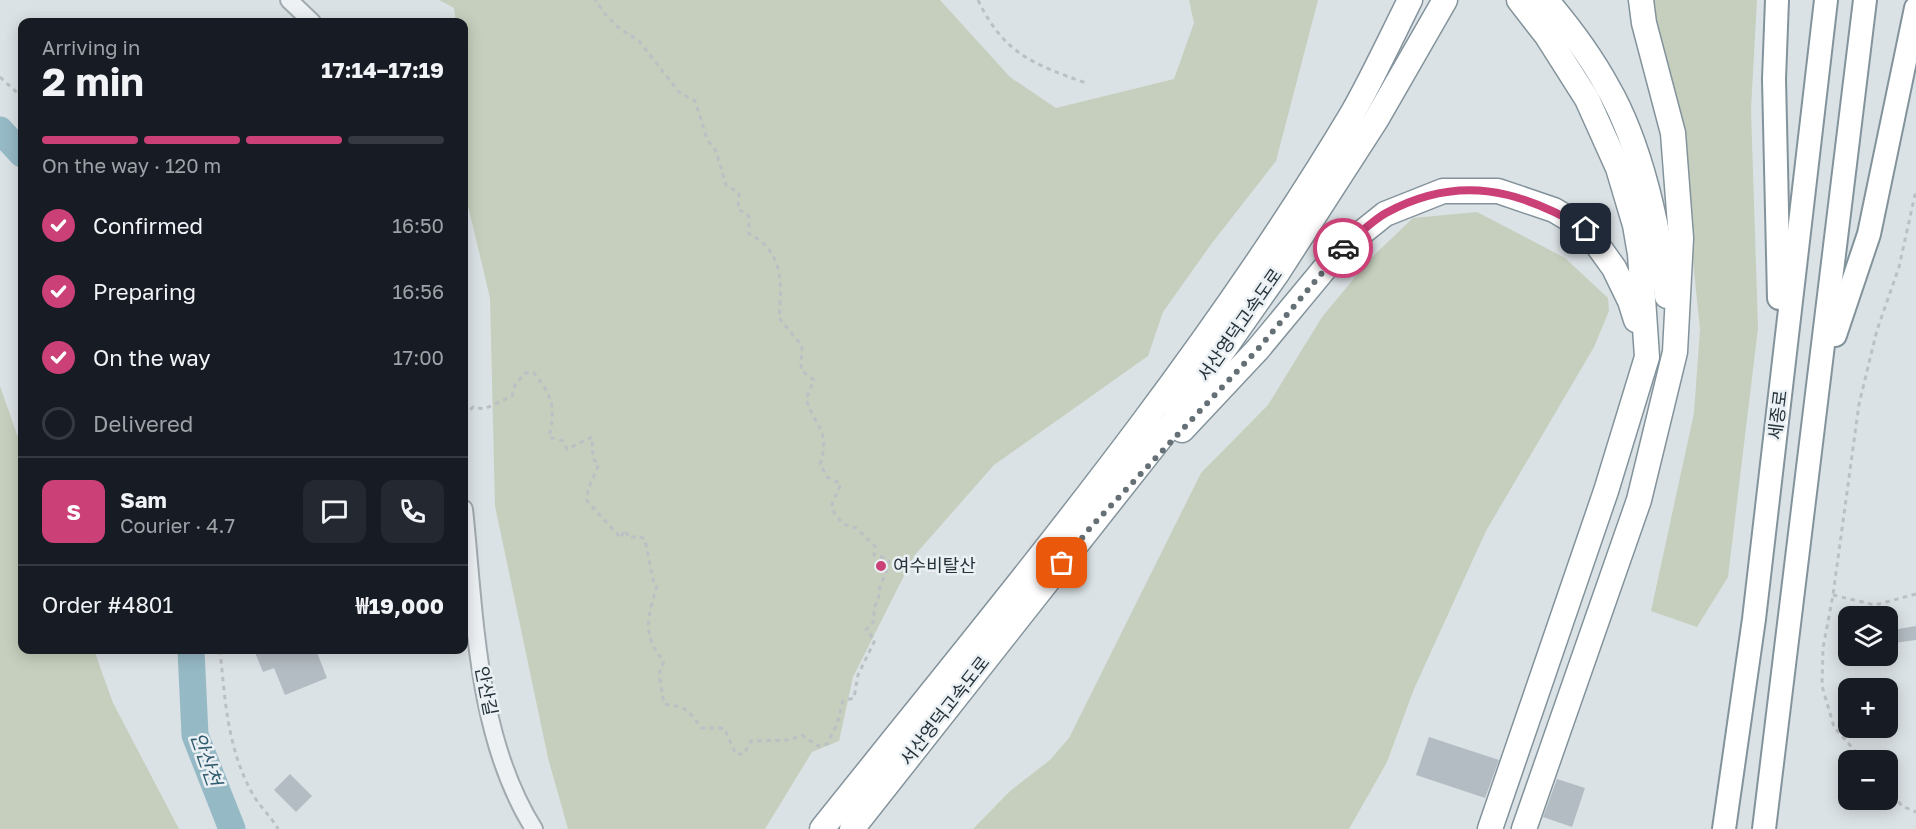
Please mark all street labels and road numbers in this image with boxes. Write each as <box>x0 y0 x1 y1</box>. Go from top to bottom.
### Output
street label: 서산영덕고속도로 <box>1192 264 1286 385</box>
street label: 세종로 <box>1763 389 1791 441</box>
street label: 서산영덕고속도로 <box>895 651 994 769</box>
street label: 안산길 <box>471 664 503 717</box>

